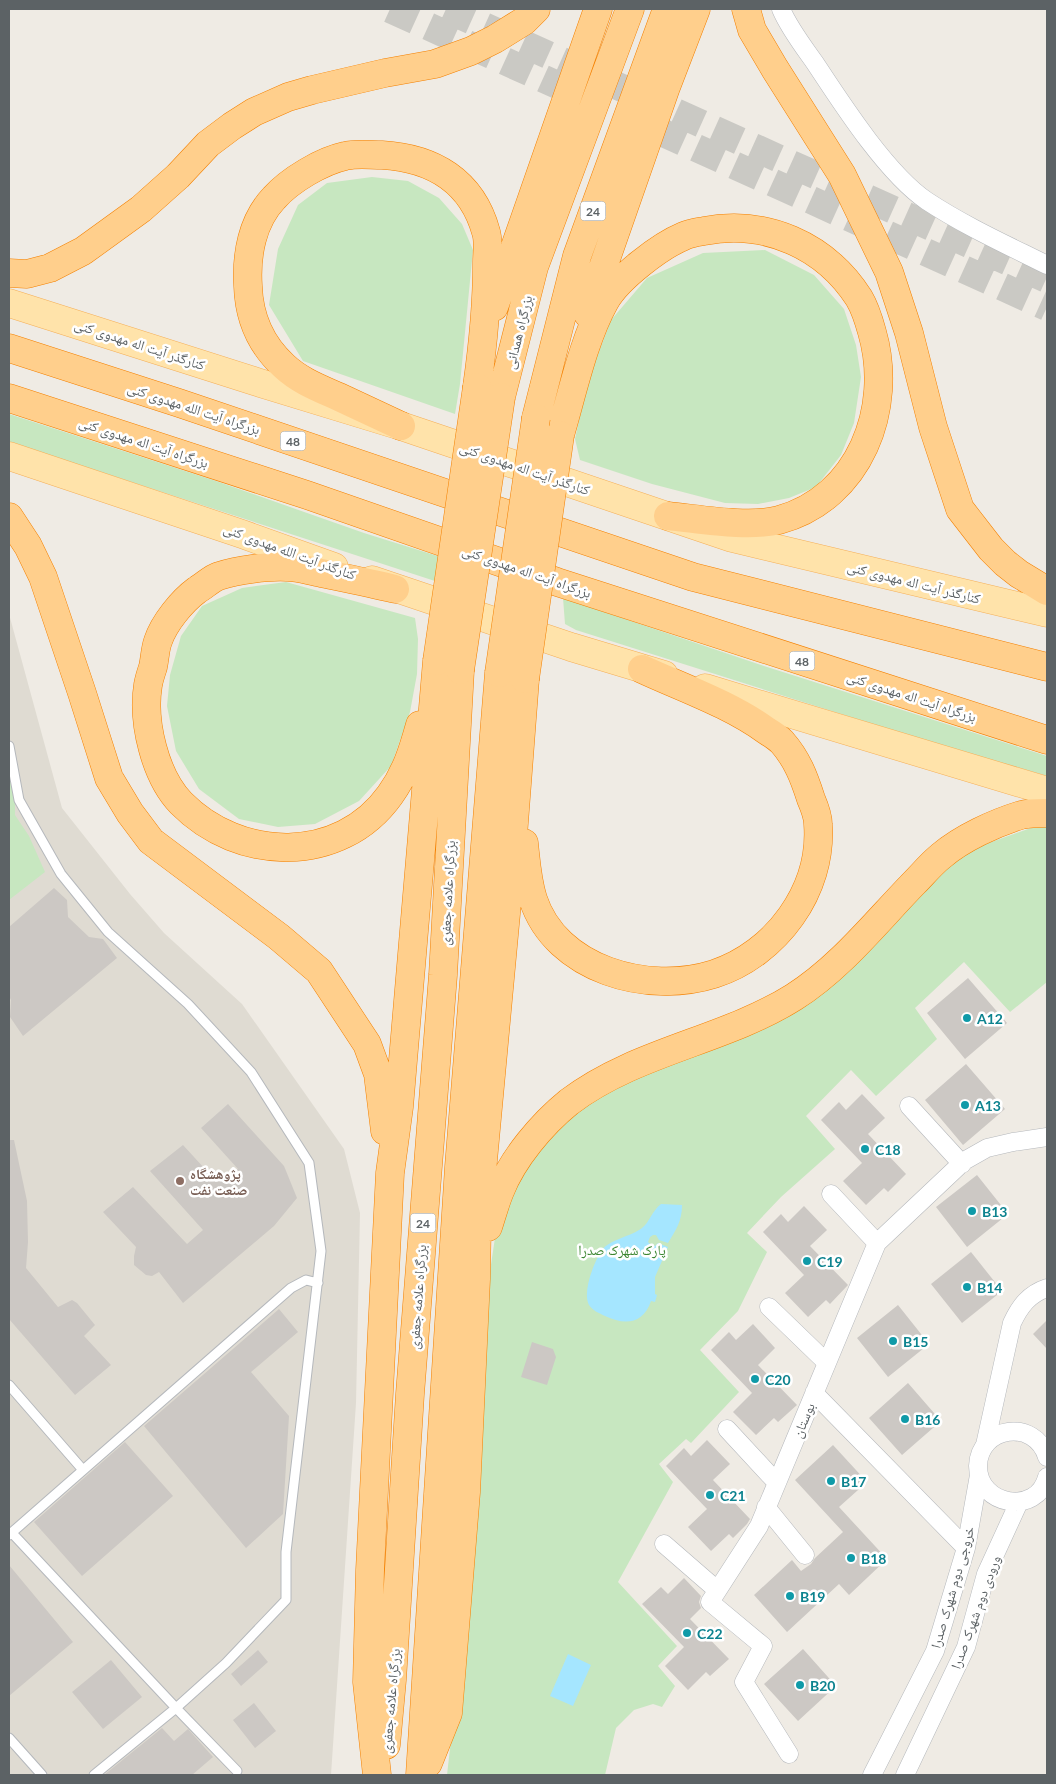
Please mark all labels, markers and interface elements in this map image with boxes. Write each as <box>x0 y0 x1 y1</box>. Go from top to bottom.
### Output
road number: 24 <box>580 202 606 220</box>
street label: بزرگراه همدانی <box>501 293 536 371</box>
street label: کنارگذر آیت اله مهدوی کنی <box>72 315 208 374</box>
street label: بزرگراه آیت الله مهدوی کنی <box>125 379 263 438</box>
street label: بزرگراه آیت اله مهدوی کنی <box>77 413 211 472</box>
road number: 48 <box>280 432 306 451</box>
street label: کنارگذر آیت اله مهدوی کنی <box>457 438 592 499</box>
street label: کنارگذر آیت الله مهدوی کنی <box>221 519 359 584</box>
street label: بزرگراه آیت اله مهدوی کنی <box>460 541 594 602</box>
street label: کنارگذر آیت اله مهدوی کنی <box>846 557 982 608</box>
road number: 48 <box>790 651 814 670</box>
street label: بزرگراه آیت اله مهدوی کنی <box>845 667 979 726</box>
street label: بزرگراه علامه جعفری <box>436 840 459 946</box>
place label: A12 <box>976 1010 1003 1027</box>
marker: A12 <box>961 1012 973 1024</box>
place label: A13 <box>974 1097 1001 1114</box>
marker: A13 <box>959 1099 971 1111</box>
place label: C18 <box>875 1141 901 1158</box>
marker: C18 <box>859 1143 871 1155</box>
place label: پژوهشگاه صنعت نفت <box>190 1165 247 1198</box>
marker: پژوهشگاه صنعت نفت <box>174 1175 186 1187</box>
place label: B13 <box>982 1203 1007 1220</box>
marker: B13 <box>966 1205 978 1217</box>
road number: 24 <box>410 1214 436 1232</box>
park label: پارک شهرک صدرا <box>578 1241 666 1259</box>
street label: بزرگراه علامه جعفری <box>405 1244 430 1350</box>
place label: C19 <box>817 1253 843 1270</box>
marker: C19 <box>801 1255 813 1267</box>
place label: B14 <box>977 1279 1002 1296</box>
marker: B14 <box>961 1281 973 1293</box>
place label: B15 <box>903 1333 928 1350</box>
marker: B15 <box>887 1335 899 1347</box>
place label: C20 <box>765 1371 791 1388</box>
marker: C20 <box>749 1373 761 1385</box>
street label: بوستان <box>788 1400 819 1440</box>
place label: B16 <box>915 1411 940 1428</box>
marker: B16 <box>899 1413 911 1425</box>
place label: B17 <box>841 1473 866 1490</box>
marker: B17 <box>825 1475 837 1487</box>
place label: C21 <box>720 1487 746 1504</box>
marker: C21 <box>704 1489 716 1501</box>
street label: خروجی دوم شهرک صدرا <box>926 1524 980 1651</box>
place label: B18 <box>861 1550 886 1567</box>
marker: B18 <box>845 1552 857 1564</box>
street label: ورودی دوم شهرک صدرا <box>947 1553 1005 1672</box>
place label: B19 <box>800 1588 825 1605</box>
marker: B19 <box>784 1590 796 1602</box>
place label: C22 <box>697 1625 723 1642</box>
marker: C22 <box>681 1627 693 1639</box>
street label: بزرگراه علامه جعفری <box>377 1648 404 1754</box>
place label: B20 <box>810 1677 835 1694</box>
marker: B20 <box>794 1679 806 1691</box>

